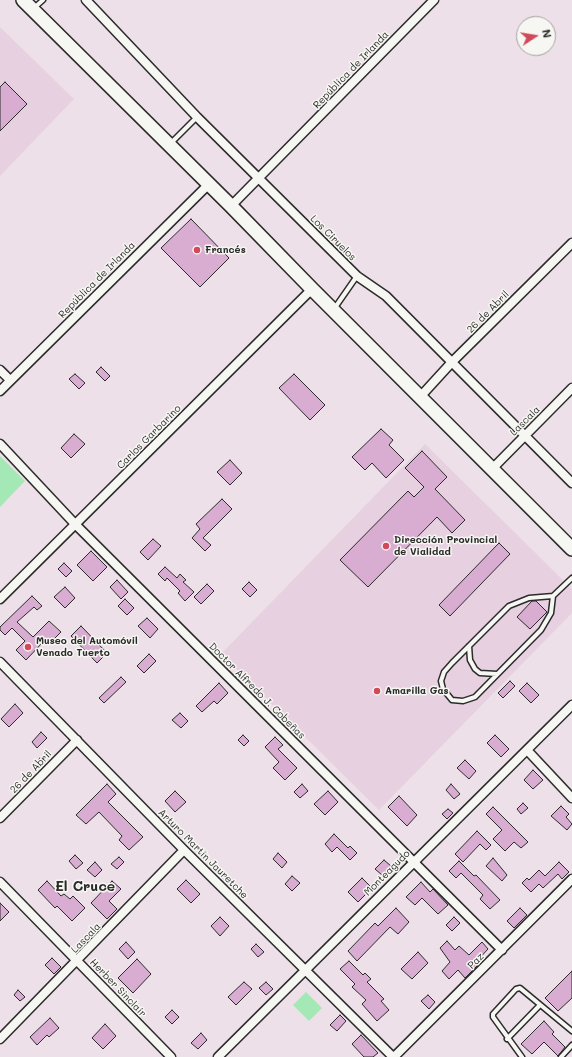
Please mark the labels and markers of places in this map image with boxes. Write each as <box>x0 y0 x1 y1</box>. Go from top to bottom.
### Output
place label: Francés <box>205 244 246 256</box>
marker: Francés <box>192 245 202 255</box>
place label: Dirección Provincial de Vialidad <box>394 534 497 558</box>
marker: Dirección Provincial de Vialidad <box>381 541 391 551</box>
place label: Museo del Automóvil Venado Tuerto <box>36 635 138 658</box>
marker: Museo del Automóvil Venado Tuerto <box>23 642 33 652</box>
place label: Amarilla Gas <box>385 685 449 697</box>
marker: Amarilla Gas <box>372 686 382 696</box>

